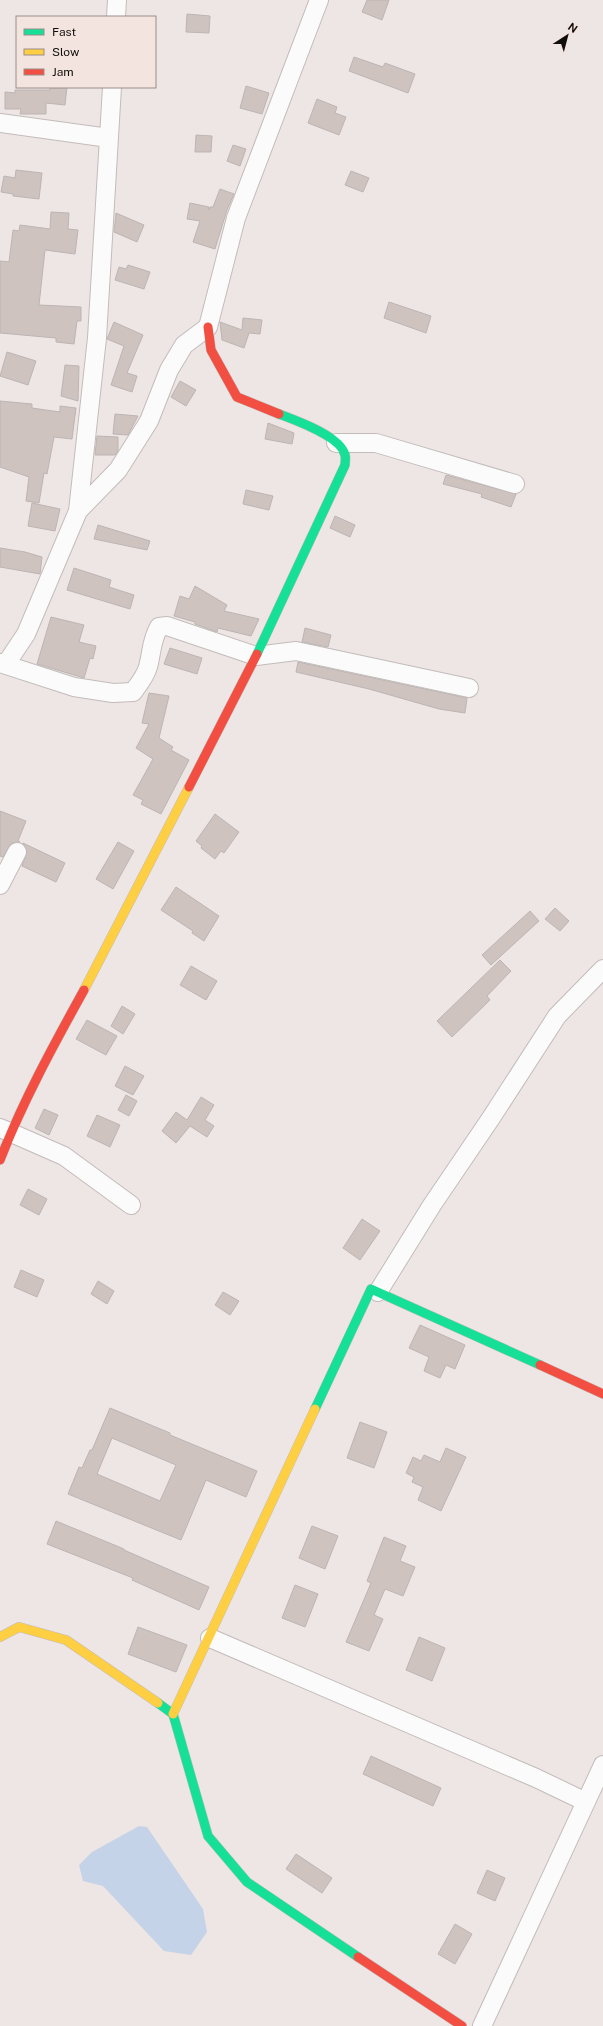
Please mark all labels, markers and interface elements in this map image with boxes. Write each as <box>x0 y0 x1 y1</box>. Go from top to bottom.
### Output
legend <box>16 16 156 88</box>
north arrow <box>547 16 587 56</box>
text: N <box>566 21 580 35</box>
text: Fast <box>52 25 77 39</box>
text: Slow <box>52 45 80 59</box>
text: Jam <box>52 65 74 79</box>

